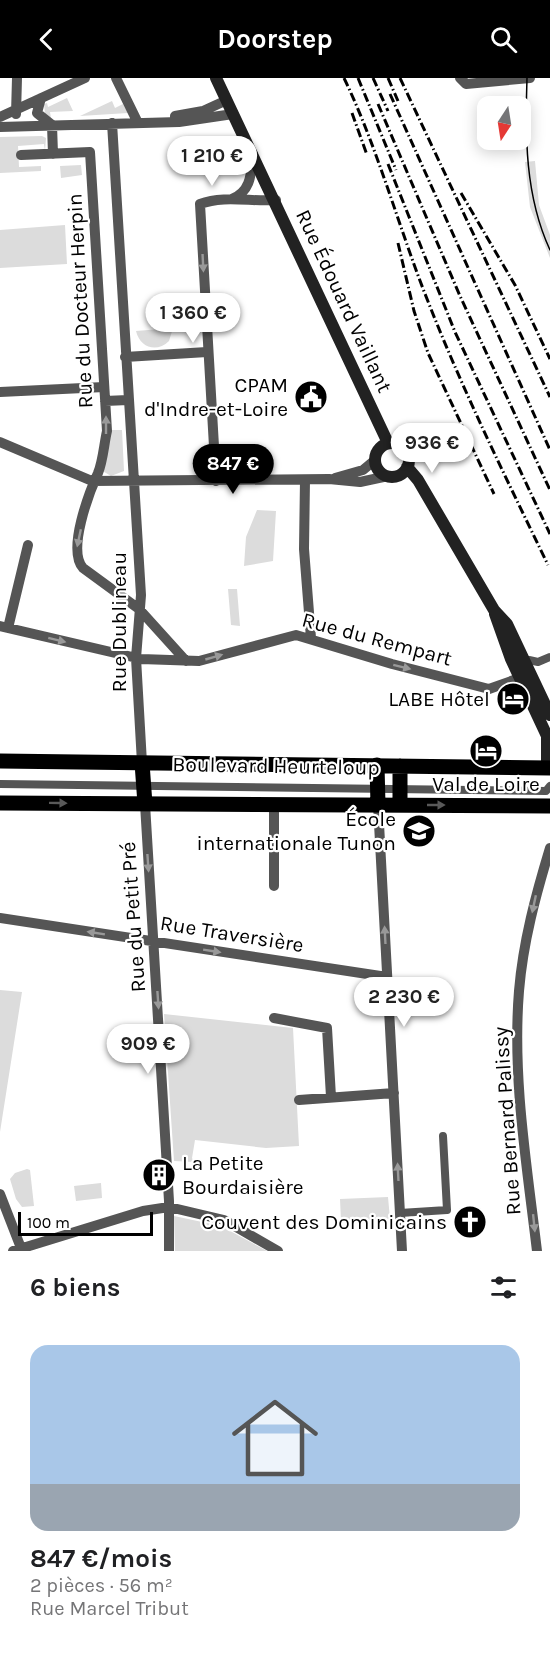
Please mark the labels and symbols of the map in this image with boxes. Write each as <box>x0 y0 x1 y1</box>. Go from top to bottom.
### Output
north arrow <box>477 96 531 150</box>
pin: 1 210 € <box>157 136 267 187</box>
street label: Rue du Docteur Herpin <box>62 193 98 409</box>
street label: Rue Édouard Vaillant <box>291 206 397 396</box>
one-way arrow <box>199 253 208 272</box>
pin: 1 360 € <box>138 293 248 344</box>
place label: CPAM d'Indre-et-Loire <box>144 373 288 421</box>
public building icon: CPAM d'Indre-et-Loire <box>293 379 329 415</box>
one-way arrow <box>101 416 111 435</box>
pin: 936 € <box>390 423 474 474</box>
pin: 847 € <box>191 444 275 495</box>
one-way arrow <box>73 529 83 548</box>
street label: Rue Dublineau <box>107 552 131 692</box>
street label: Rue du Rempart <box>299 607 455 671</box>
one-way arrow <box>48 635 66 645</box>
one-way arrow <box>205 651 223 661</box>
one-way arrow <box>392 662 411 672</box>
hotel icon: LABE Hôtel <box>495 681 531 717</box>
place label: LABE Hôtel <box>388 687 490 711</box>
hotel icon: Val de Loire <box>468 733 504 769</box>
street label: Boulevard Heurteloup <box>172 752 380 780</box>
place label: Val de Loire <box>432 772 540 796</box>
one-way arrow <box>49 798 68 808</box>
one-way arrow <box>427 800 446 810</box>
place label: École internationale Tunon <box>196 807 396 855</box>
school or university icon: École internationale Tunon <box>401 813 437 849</box>
street label: Rue du Petit Pré <box>116 841 150 993</box>
one-way arrow <box>144 853 153 872</box>
one-way arrow <box>529 895 539 913</box>
street label: Rue Traversière <box>159 911 305 957</box>
one-way arrow <box>380 925 389 944</box>
one-way arrow <box>86 928 105 937</box>
one-way arrow <box>202 947 221 956</box>
pin: 2 230 € <box>349 977 459 1028</box>
one-way arrow <box>153 991 163 1010</box>
pin: 909 € <box>106 1024 190 1075</box>
street label: Rue Bernard Palissy <box>488 1026 526 1216</box>
place label: La Petite Bourdaisière <box>182 1151 304 1199</box>
building icon: La Petite Bourdaisière <box>141 1157 177 1193</box>
one-way arrow <box>394 1162 403 1181</box>
church icon: Couvent des Dominicains <box>452 1204 488 1240</box>
scale bar <box>18 1209 153 1236</box>
place label: Couvent des Dominicains <box>201 1210 447 1234</box>
one-way arrow <box>529 1213 538 1232</box>

